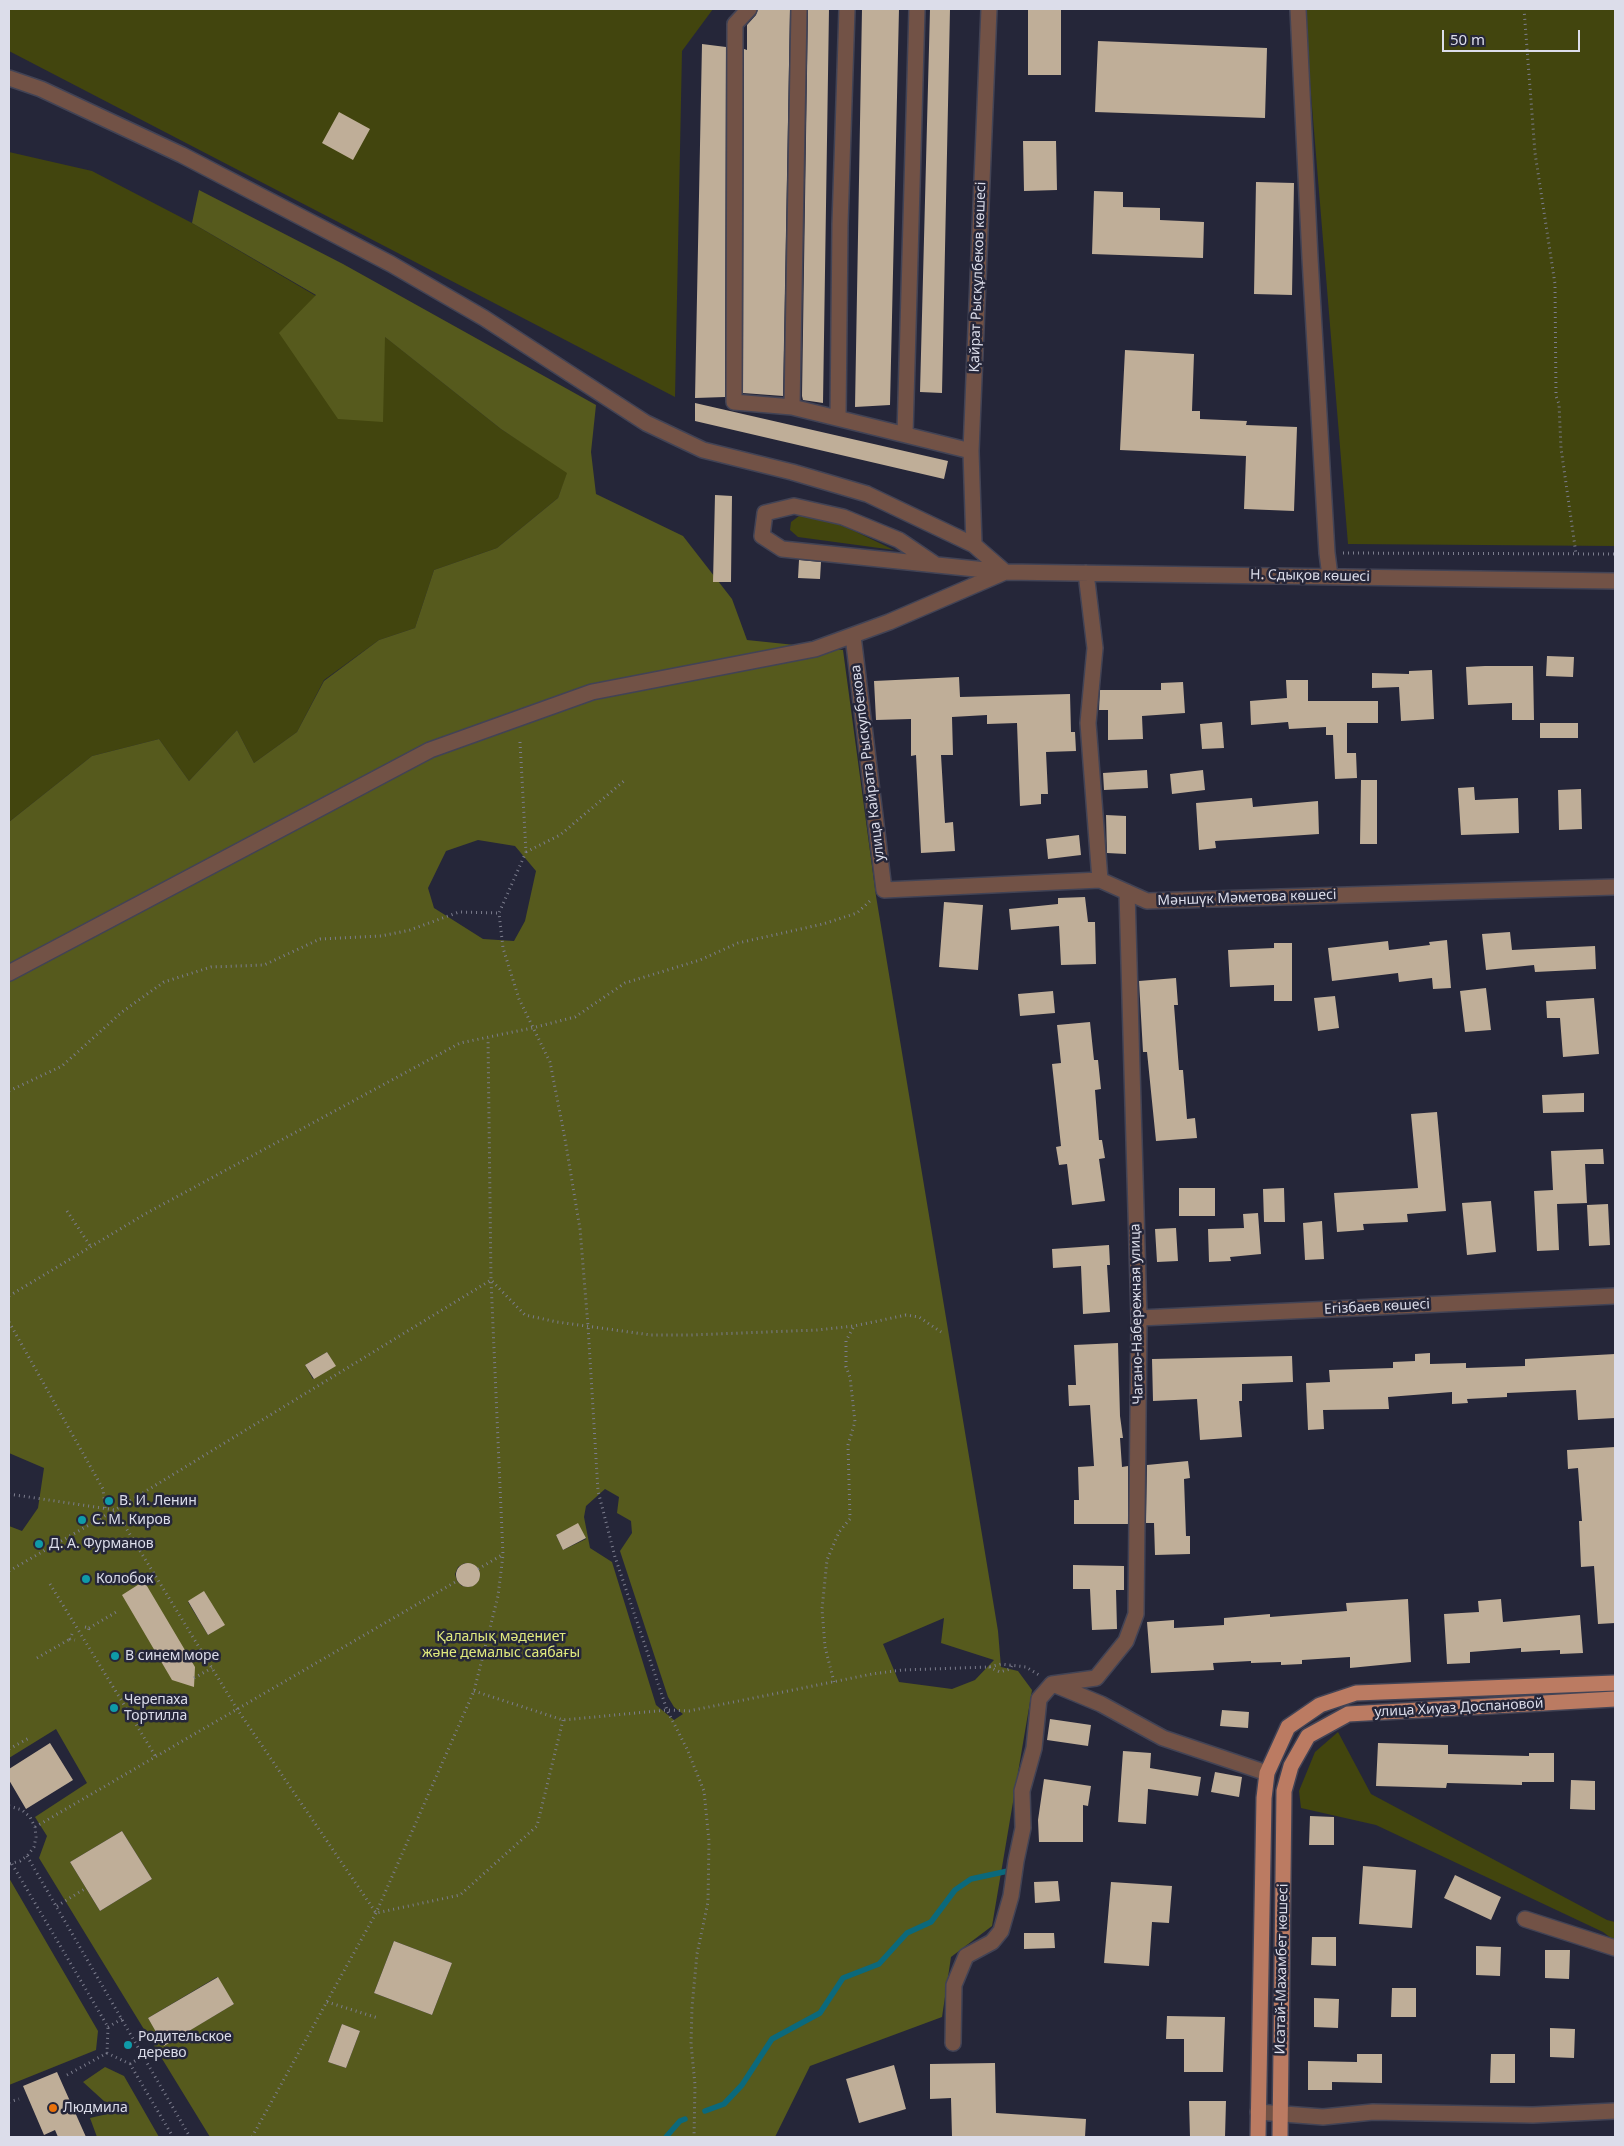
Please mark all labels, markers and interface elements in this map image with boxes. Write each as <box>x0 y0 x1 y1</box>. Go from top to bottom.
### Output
scale bar <box>1444 20 1582 52</box>
text: 50 m <box>1450 29 1485 49</box>
street label: Қайрат Рысқұлбеков көшесі <box>966 181 990 373</box>
street label: Н. Сдықов көшесі <box>1250 567 1370 585</box>
street label: улица Кайрата Рыскулбекова <box>848 664 888 862</box>
street label: Мәншүк Мәметова көшесі <box>1157 886 1337 910</box>
street label: Чагано-Набережная улица <box>1127 1223 1147 1405</box>
street label: Егізбаев көшесі <box>1324 1296 1430 1318</box>
place label: В. И. Ленин <box>119 1493 197 1509</box>
marker: В. И. Ленин <box>103 1495 115 1507</box>
place label: С. М. Киров <box>92 1512 171 1528</box>
marker: С. М. Киров <box>76 1514 88 1526</box>
place label: Д. А. Фурманов <box>49 1536 154 1552</box>
marker: Д. А. Фурманов <box>33 1538 45 1550</box>
place label: Колобок <box>96 1571 153 1587</box>
marker: Колобок <box>80 1573 92 1585</box>
park label: Қалалық мәдениет және демалыс саябағы <box>422 1629 580 1661</box>
place label: В синем море <box>125 1648 219 1664</box>
marker: В синем море <box>109 1650 121 1662</box>
place label: Черепаха Тортилла <box>124 1692 188 1724</box>
street label: улица Хиуаз Доспановой <box>1374 1695 1544 1721</box>
marker: Черепаха Тортилла <box>108 1702 120 1714</box>
street label: Исатай-Махамбет көшесі <box>1272 1884 1292 2054</box>
place label: Родительское дерево <box>138 2029 232 2062</box>
marker: Родительское дерево <box>122 2039 134 2051</box>
place label: Людмила <box>63 2100 128 2116</box>
marker: Людмила <box>47 2102 59 2114</box>

